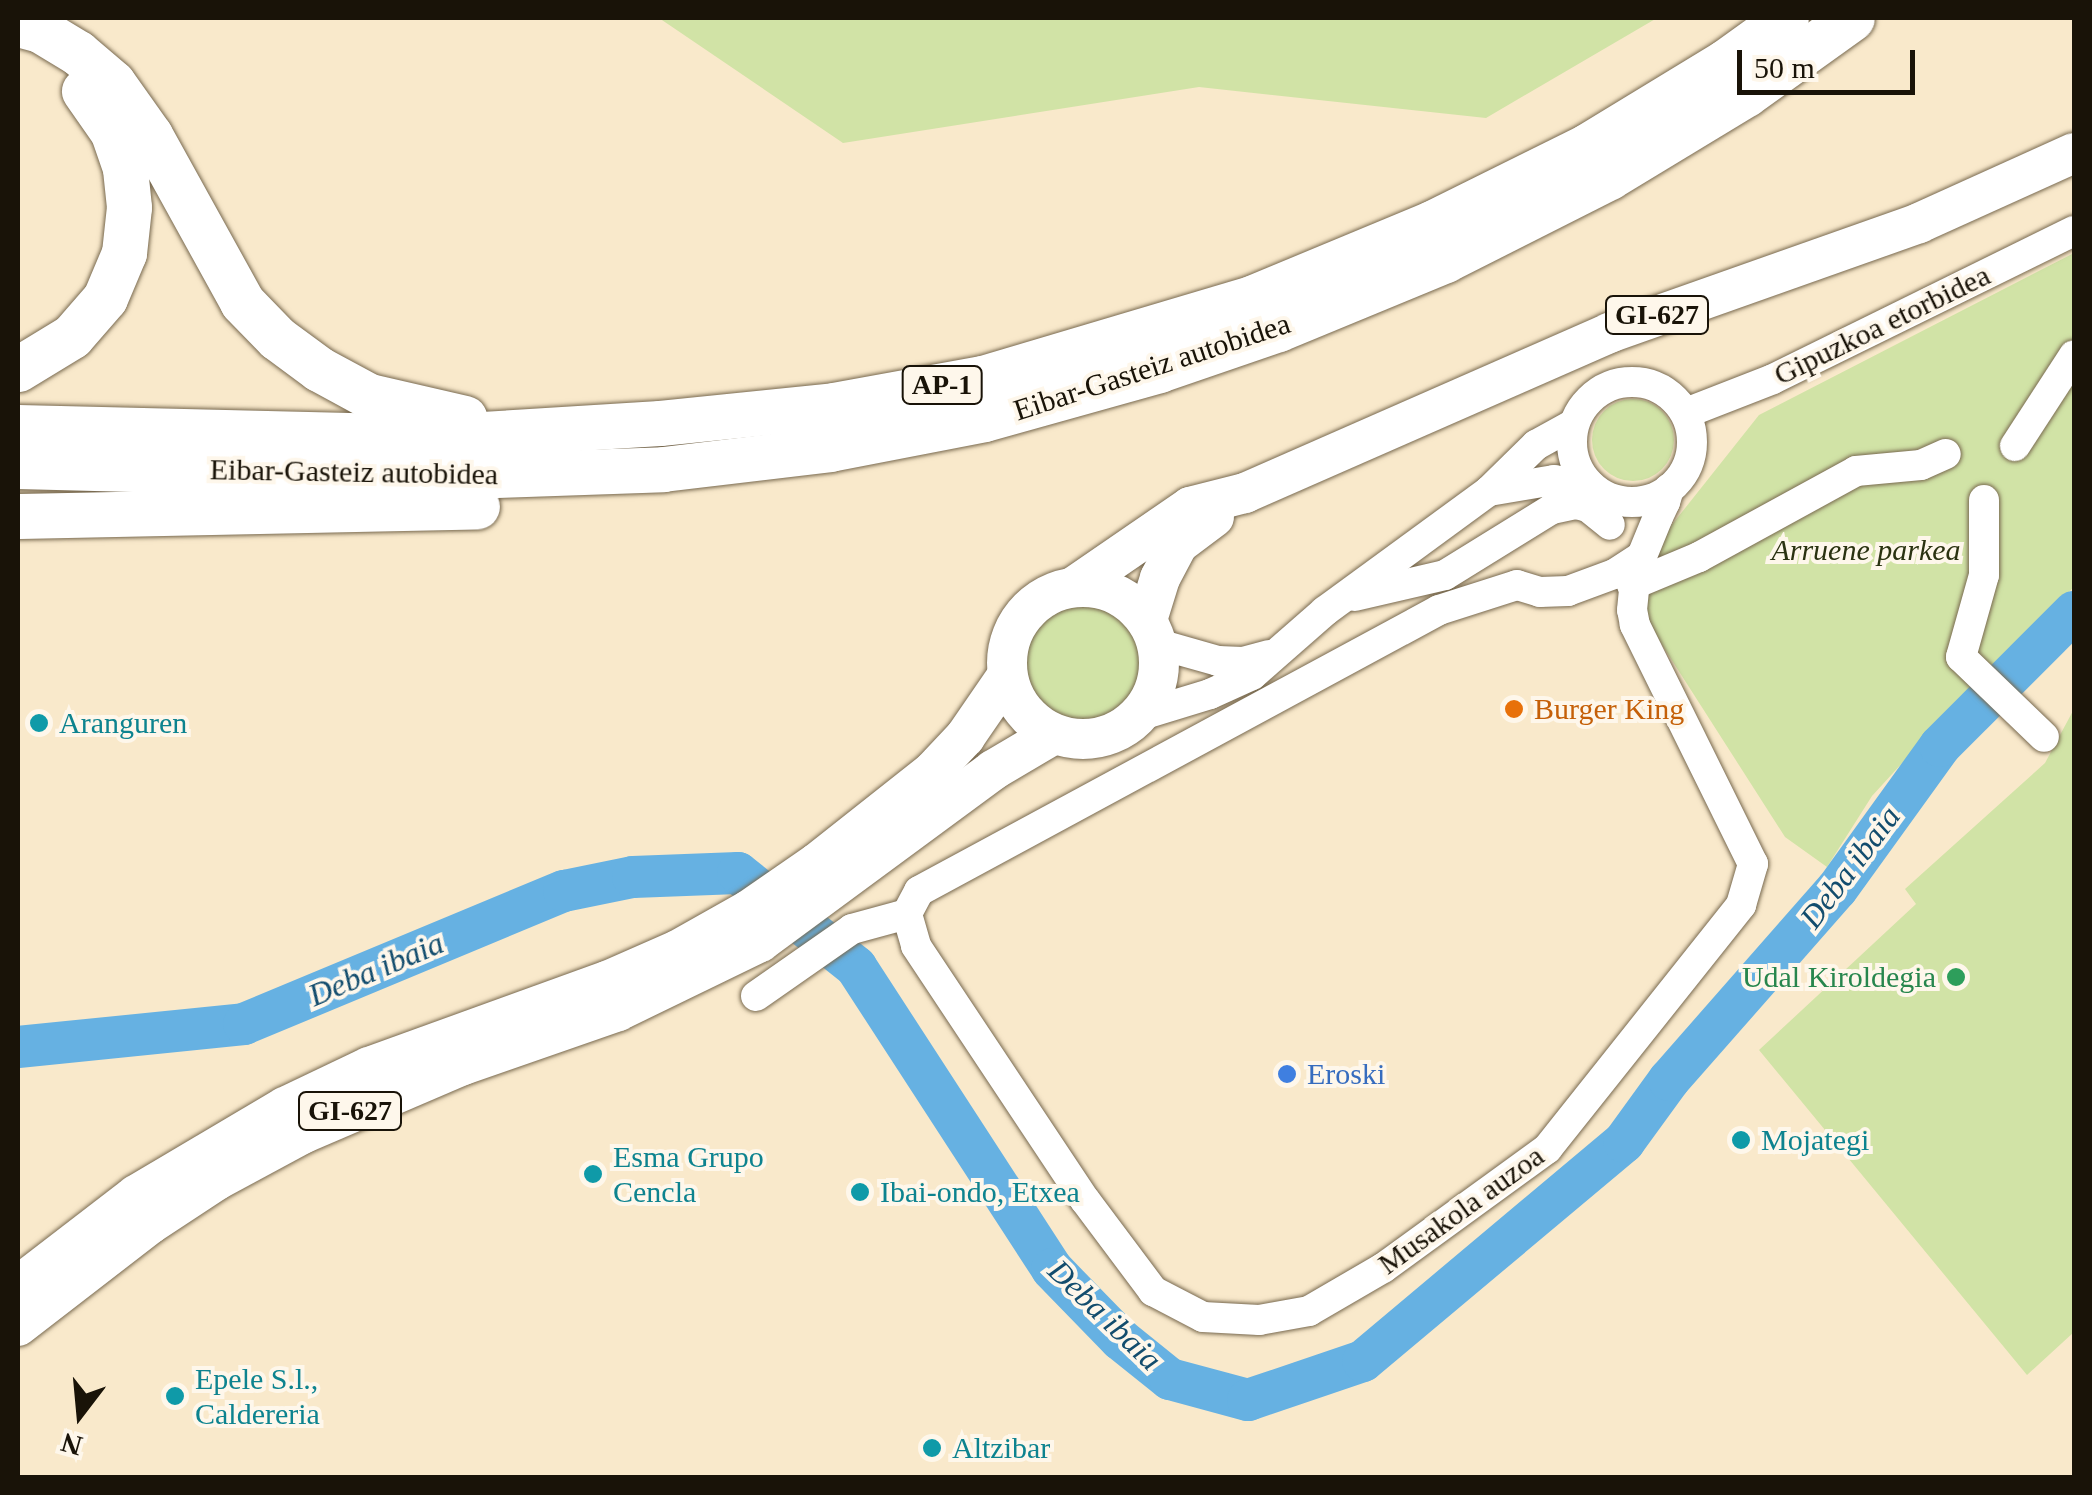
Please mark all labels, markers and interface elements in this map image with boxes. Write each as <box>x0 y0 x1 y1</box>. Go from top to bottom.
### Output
scale bar <box>1742 30 1920 92</box>
text: 50 m <box>1754 51 1815 84</box>
street label: Gipuzkoa etorbidea <box>1768 257 1996 393</box>
road number: GI-627 <box>1604 292 1710 338</box>
street label: Eibar-Gasteiz autobidea <box>1009 305 1295 429</box>
road number: AP-1 <box>900 362 984 408</box>
street label: Eibar-Gasteiz autobidea <box>209 451 499 493</box>
park label: Arruene parkea <box>1771 532 1961 568</box>
place label: Burger King <box>1534 691 1684 727</box>
marker: Burger King <box>1503 698 1525 720</box>
place label: Aranguren <box>59 705 187 741</box>
marker: Aranguren <box>28 712 50 734</box>
water label: Deba ibaia <box>1792 798 1908 936</box>
water label: Deba ibaia <box>303 923 449 1015</box>
place label: Udal Kiroldegia <box>1742 959 1936 995</box>
marker: Udal Kiroldegia <box>1945 966 1967 988</box>
place label: Eroski <box>1307 1056 1385 1092</box>
marker: Eroski <box>1276 1063 1298 1085</box>
road number: GI-627 <box>298 1088 402 1134</box>
place label: Mojategi <box>1761 1122 1869 1158</box>
marker: Mojategi <box>1730 1129 1752 1151</box>
street label: Musakola auzoa <box>1371 1138 1551 1282</box>
place label: Esma Grupo Cencla <box>613 1139 764 1210</box>
marker: Esma Grupo Cencla <box>582 1163 604 1185</box>
place label: Ibai-ondo, Etxea <box>880 1174 1080 1210</box>
marker: Ibai-ondo, Etxea <box>849 1181 871 1203</box>
water label: Deba ibaia <box>1040 1251 1170 1379</box>
place label: Epele S.l., Caldereria <box>195 1361 320 1432</box>
north arrow <box>30 1365 130 1465</box>
marker: Epele S.l., Caldereria <box>164 1385 186 1407</box>
text: N <box>58 1427 86 1462</box>
place label: Altzibar <box>952 1430 1050 1466</box>
marker: Altzibar <box>921 1437 943 1459</box>

